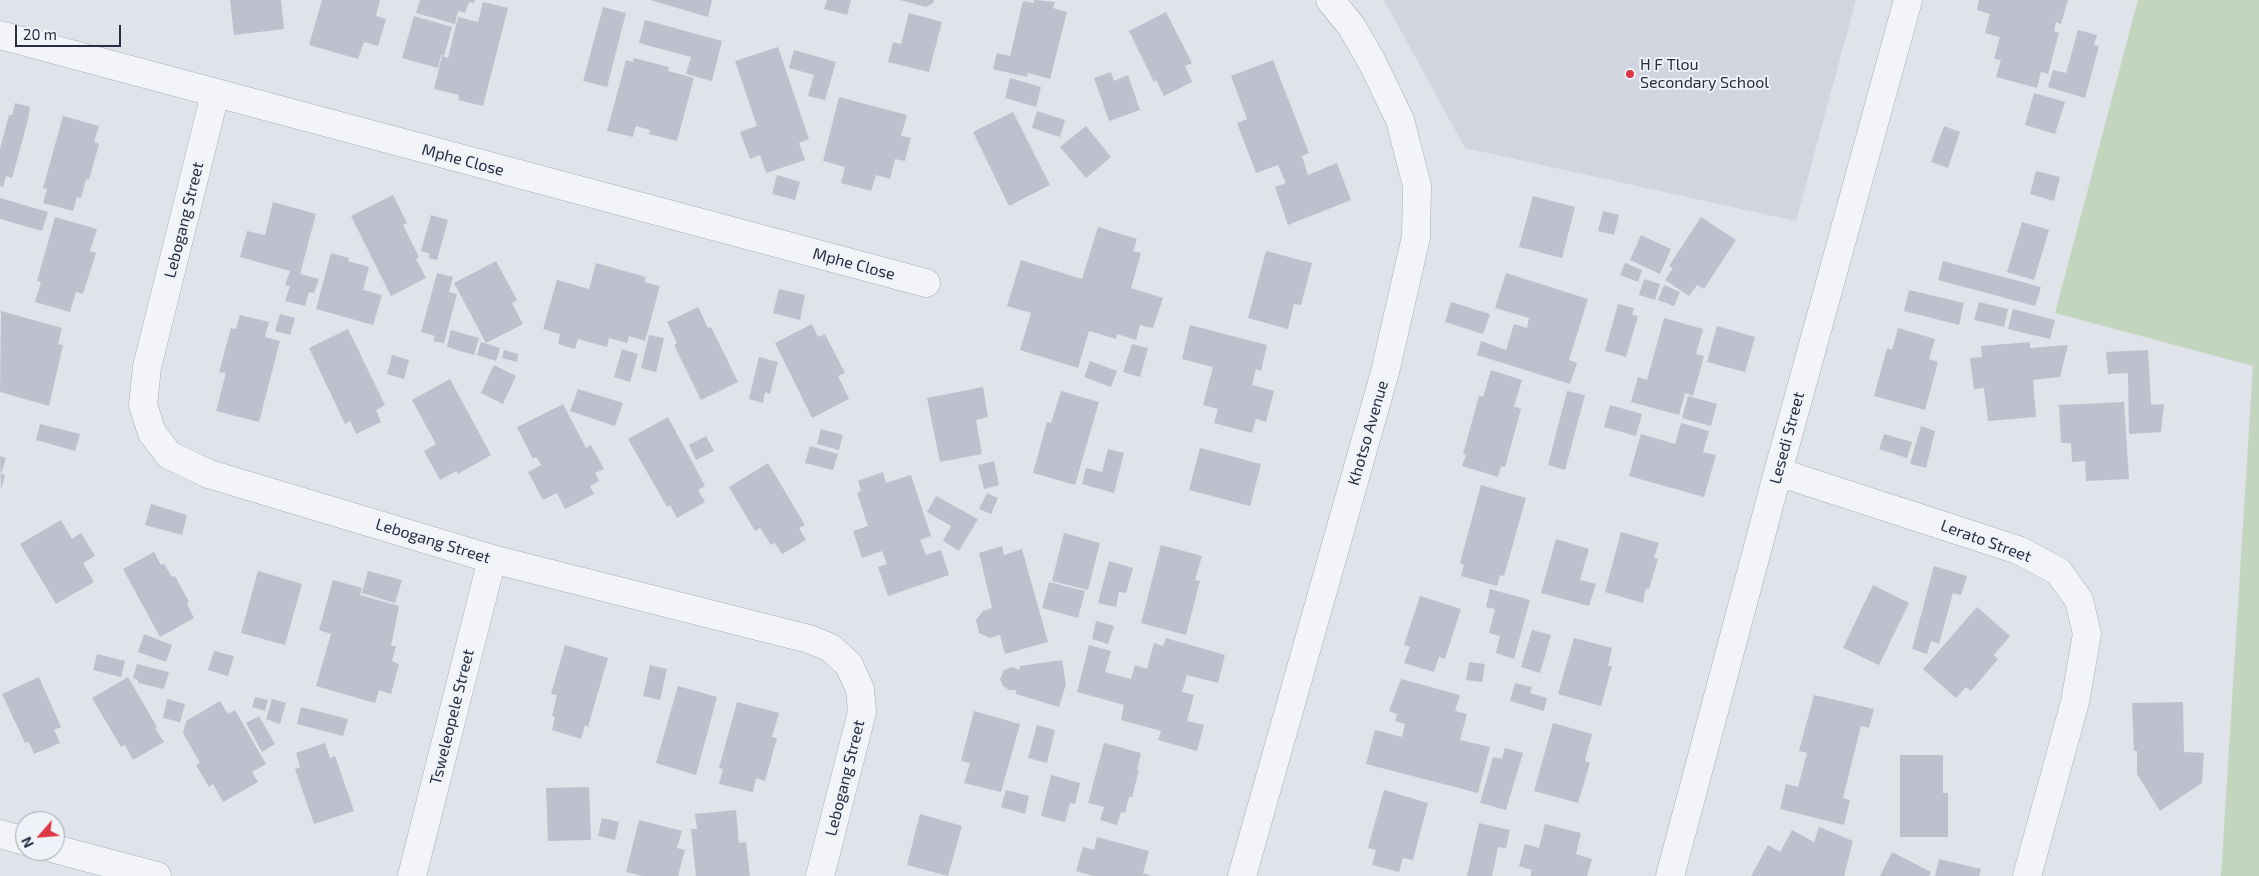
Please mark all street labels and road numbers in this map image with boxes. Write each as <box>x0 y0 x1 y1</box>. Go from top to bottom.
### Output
street label: Mphe Close <box>420 140 506 180</box>
street label: Lebogang Street <box>160 160 208 280</box>
street label: Mphe Close <box>811 244 897 284</box>
street label: Khotso Avenue <box>1344 378 1392 488</box>
street label: Lesedi Street <box>1765 390 1809 486</box>
street label: Lebogang Street <box>373 514 493 568</box>
street label: Lerato Street <box>1938 516 2034 566</box>
street label: Tsweleopele Street <box>426 647 478 787</box>
street label: Lebogang Street <box>821 718 869 838</box>

